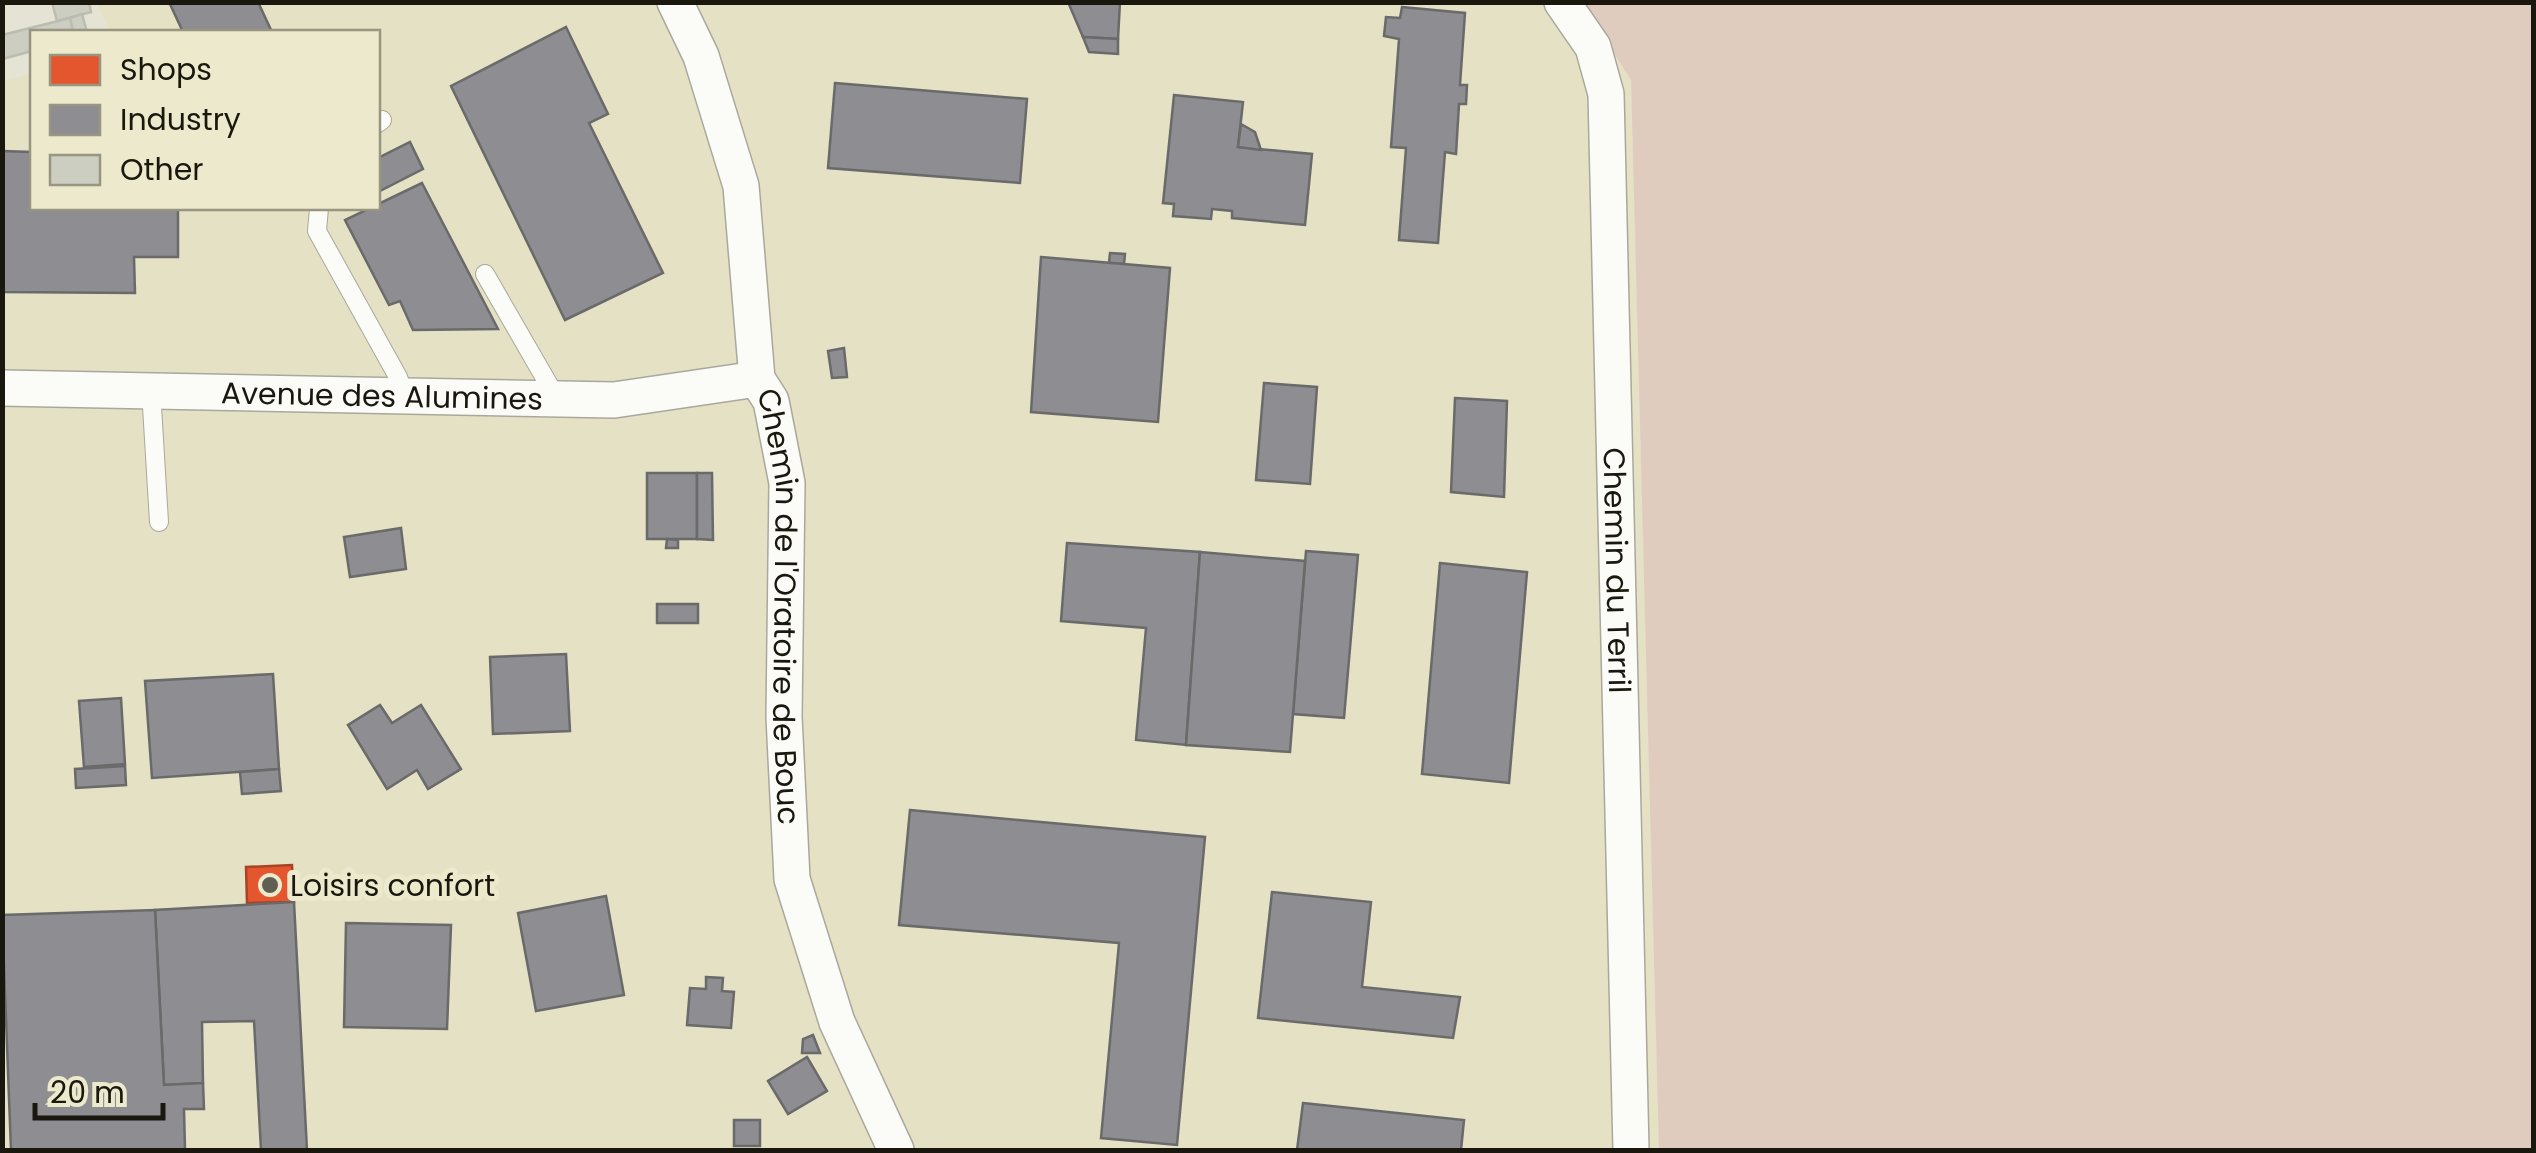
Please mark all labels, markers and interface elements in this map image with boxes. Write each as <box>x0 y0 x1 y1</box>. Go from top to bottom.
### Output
legend <box>30 30 380 210</box>
text: Shops <box>120 48 212 91</box>
text: Industry <box>120 98 241 141</box>
text: Other <box>120 148 204 191</box>
street label: Avenue des Alumines <box>221 371 543 420</box>
street label: Chemin de l'Oratoire de Bouc <box>746 379 811 826</box>
street label: Chemin du Terril <box>1593 447 1642 694</box>
place label: Loisirs confort <box>290 864 495 907</box>
marker: Loisirs confort <box>259 874 281 896</box>
scale bar <box>35 1058 162 1120</box>
text: 20 m <box>50 1071 125 1114</box>

